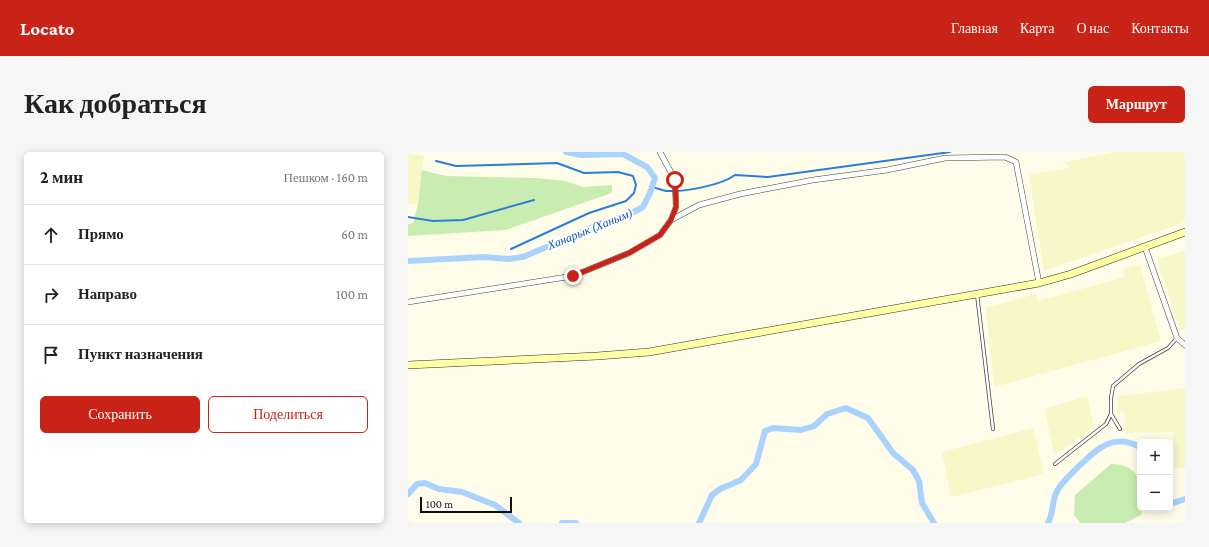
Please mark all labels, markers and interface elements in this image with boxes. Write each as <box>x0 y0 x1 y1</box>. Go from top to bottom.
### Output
text: Locato <box>20 18 74 39</box>
text: Главная <box>951 20 998 36</box>
text: Карта <box>1020 20 1055 36</box>
text: О нас <box>1077 20 1109 36</box>
text: Контакты <box>1131 20 1189 36</box>
button: Маршрут <box>1088 86 1185 123</box>
text: Как добраться <box>24 88 207 119</box>
text: 2 мин <box>40 168 83 187</box>
text: Пешком · 160 m <box>284 170 368 185</box>
route start <box>666 171 684 189</box>
water label: Ханарык (Ханым) <box>544 206 635 253</box>
icon: ahead <box>40 224 62 246</box>
text: Прямо <box>78 226 124 242</box>
text: 60 m <box>341 227 368 242</box>
route end <box>564 267 582 285</box>
icon: right <box>40 284 62 306</box>
text: Направо <box>78 286 137 302</box>
text: 100 m <box>336 287 368 302</box>
icon: arrive <box>40 344 62 366</box>
text: Пункт назначения <box>78 346 203 362</box>
button: Сохранить <box>40 396 200 433</box>
button: Поделиться <box>208 396 368 433</box>
map controls <box>1137 439 1173 511</box>
button: + <box>1137 439 1173 475</box>
button: − <box>1137 475 1173 511</box>
scale bar <box>420 495 512 514</box>
text: 100 m <box>426 498 453 510</box>

